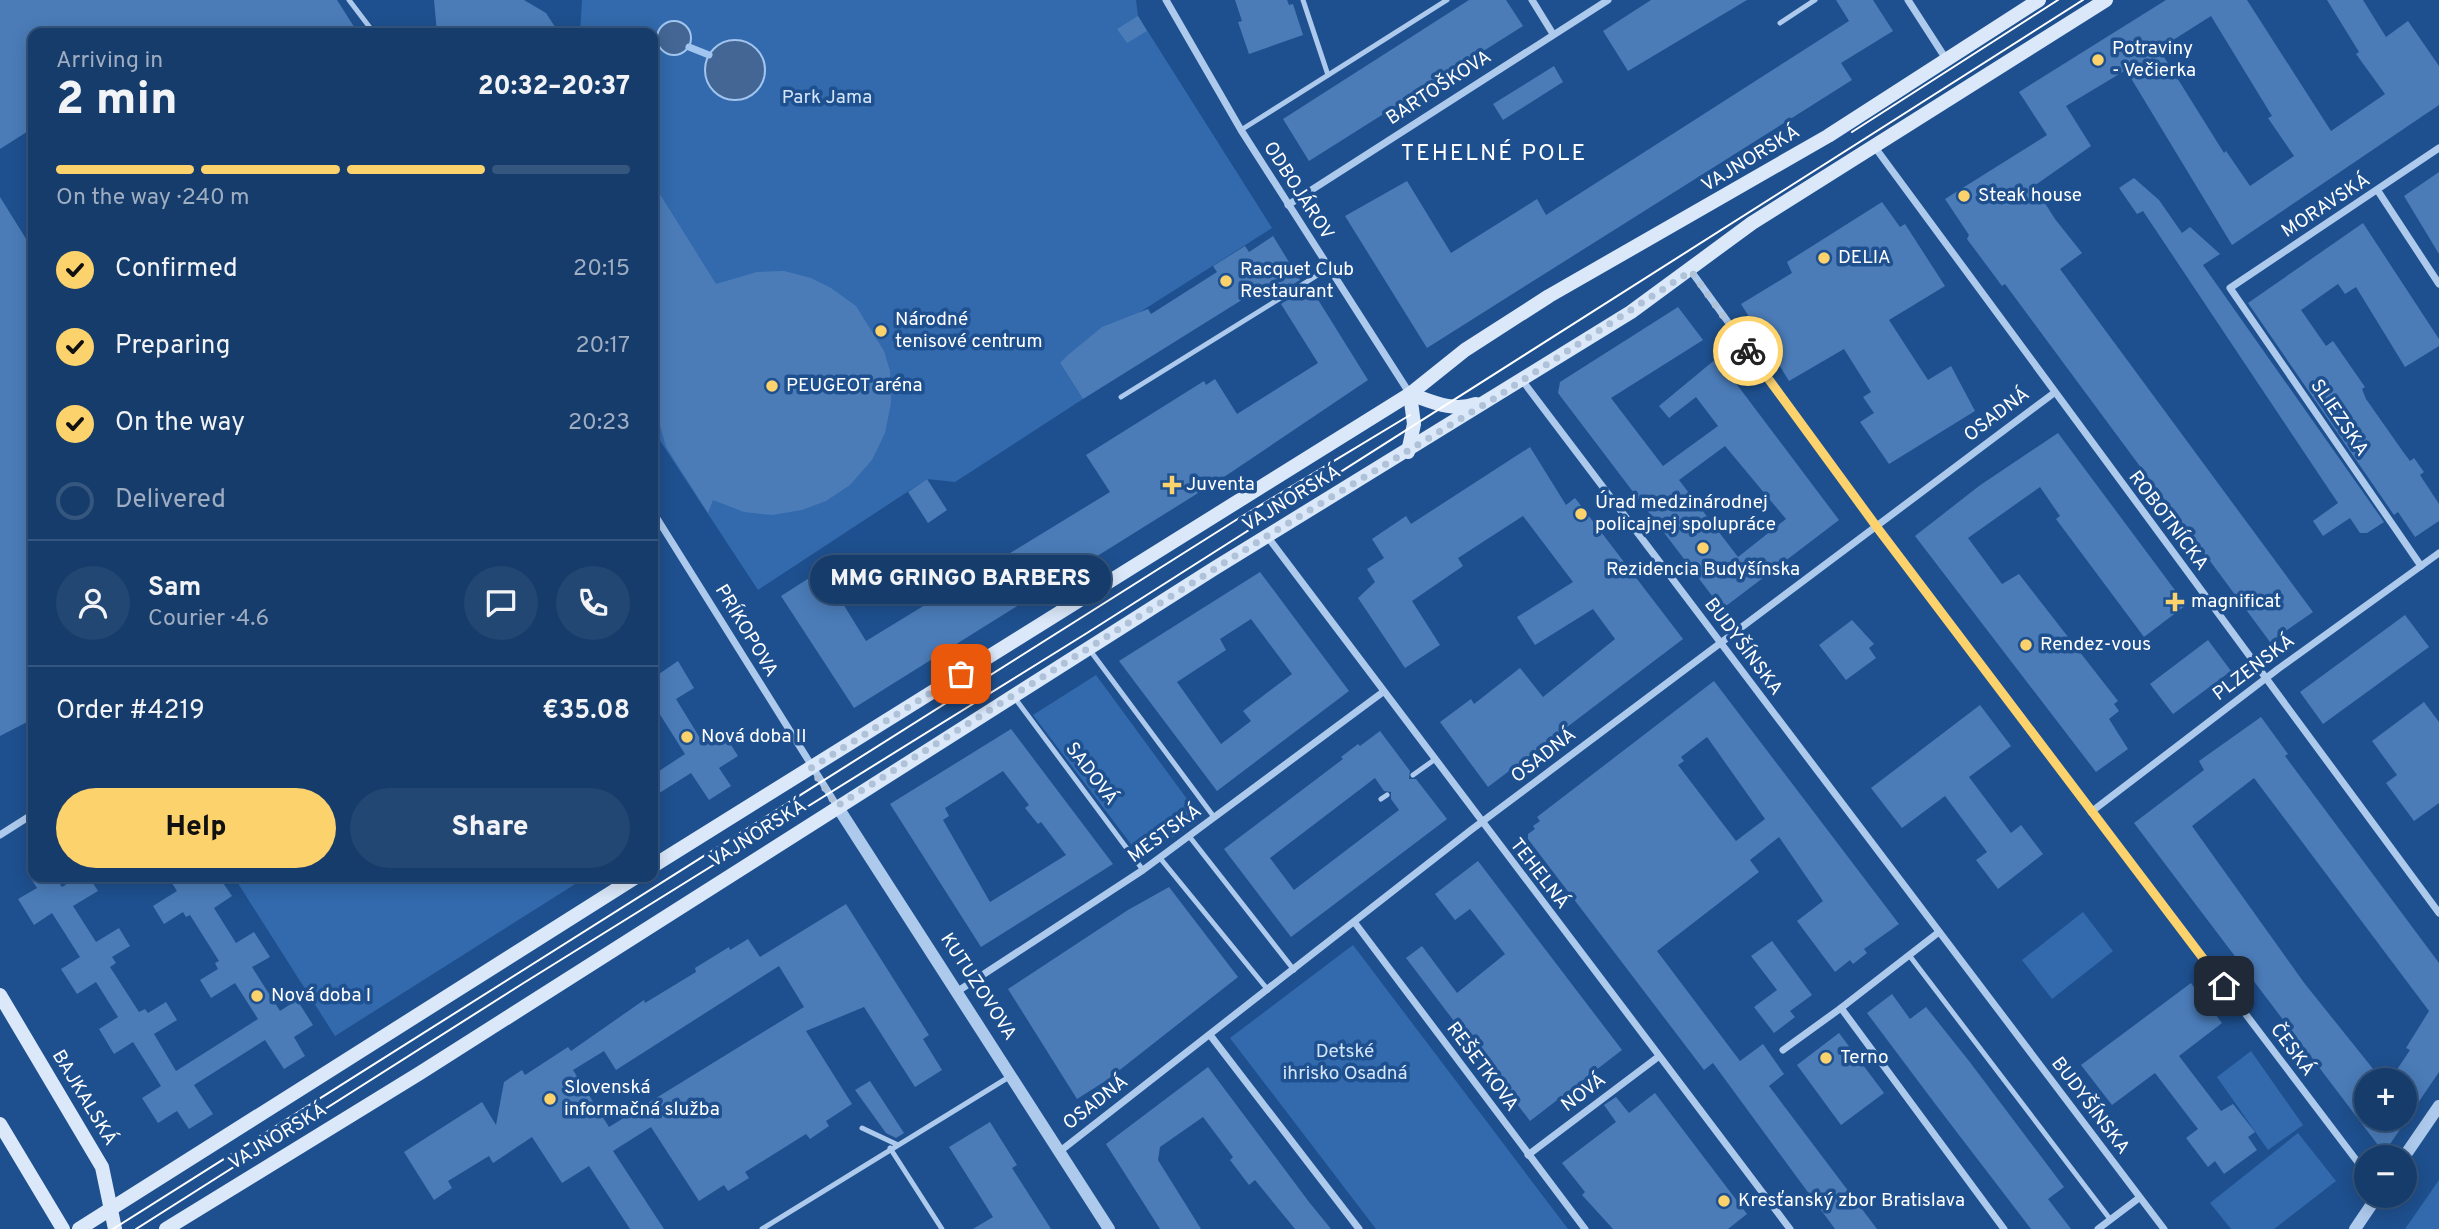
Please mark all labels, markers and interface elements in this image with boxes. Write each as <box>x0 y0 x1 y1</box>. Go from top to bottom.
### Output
place label: Potraviny - Večierka <box>2112 37 2196 83</box>
street label: BARTOŠKOVA <box>1381 44 1496 131</box>
text: Arriving in <box>56 47 163 76</box>
marker: Potraviny - Večierka <box>2090 52 2106 68</box>
text: 20:32–20:37 <box>478 71 630 104</box>
text: 2 min <box>56 72 178 131</box>
park label: Park Jama <box>782 86 872 110</box>
street label: VAJNORSKÁ <box>1697 119 1804 198</box>
street label: ODBOJÁROV <box>1257 137 1340 245</box>
district label: TEHELNÉ POLE <box>1401 139 1587 169</box>
street label: MORAVSKÁ <box>2277 168 2375 244</box>
text: On the way · 240 m <box>56 184 250 213</box>
place label: Steak house <box>1978 184 2082 208</box>
marker: Steak house <box>1956 188 1972 204</box>
place label: DELIA <box>1838 246 1891 270</box>
marker: DELIA <box>1816 250 1832 266</box>
icon: check <box>56 251 94 289</box>
text: Confirmed <box>115 253 238 286</box>
text: 20:15 <box>573 255 630 284</box>
place label: Racquet Club Restaurant <box>1240 258 1354 304</box>
marker: Racquet Club Restaurant <box>1218 273 1234 289</box>
place label: Národné tenisové centrum <box>895 308 1043 354</box>
courier <box>1713 316 1783 386</box>
marker: Národné tenisové centrum <box>873 323 889 339</box>
icon: check <box>56 328 94 366</box>
text: Preparing <box>115 330 230 363</box>
text: 20:17 <box>575 332 630 361</box>
icon: bike <box>1729 332 1767 370</box>
place label: PEUGEOT aréna <box>786 374 923 398</box>
street label: SLIEZSKA <box>2305 375 2373 461</box>
marker: PEUGEOT aréna <box>764 378 780 394</box>
street label: OSADNÁ <box>1959 382 2035 447</box>
icon: check <box>56 405 94 443</box>
text: On the way <box>115 407 245 440</box>
text: 20:23 <box>568 409 630 438</box>
street label: VAJNORSKÁ <box>1238 459 1345 538</box>
street label: ROBOTNÍCKA <box>2123 466 2214 576</box>
place label: Juventa <box>1186 473 1255 497</box>
marker: Juventa <box>1164 477 1180 493</box>
text: Delivered <box>115 484 226 517</box>
place label: Úrad medzinárodnej policajnej spolupráce <box>1595 490 1776 537</box>
marker: Úrad medzinárodnej policajnej spolupráce <box>1573 506 1589 522</box>
marker: Rezidencia Budyšínska <box>1695 540 1711 556</box>
callout: MMG GRINGO BARBERS <box>810 555 1112 604</box>
place label: Rezidencia Budyšínska <box>1606 558 1800 582</box>
text: MMG GRINGO BARBERS <box>830 565 1091 594</box>
button: person <box>56 566 130 640</box>
button: chat <box>464 566 538 640</box>
button: phone <box>556 566 630 640</box>
text: Sam <box>148 572 201 605</box>
street label: PRÍKOPOVA <box>709 580 784 682</box>
place label: magnificat <box>2191 590 2281 614</box>
marker: magnificat <box>2165 592 2185 612</box>
street label: BUDYŠÍNSKA <box>1699 593 1788 701</box>
text: Courier · 4.6 <box>148 605 269 634</box>
street label: PLZENSKÁ <box>2208 629 2300 707</box>
place label: Rendez-vous <box>2040 633 2151 657</box>
marker: Rendez-vous <box>2018 637 2034 653</box>
pin <box>931 644 991 704</box>
icon: bag <box>942 655 980 693</box>
text: Order #4219 <box>56 695 205 728</box>
text: €35.08 <box>542 695 630 728</box>
street label: OSADNÁ <box>1506 722 1581 789</box>
place label: Nová doba II <box>701 725 807 749</box>
marker: Nová doba II <box>679 729 695 745</box>
street label: SADOVÁ <box>1060 737 1123 810</box>
button: Help <box>56 788 336 868</box>
button: Share <box>350 788 630 868</box>
street label: VAJNORSKÁ <box>704 794 811 873</box>
street label: MESTSKÁ <box>1123 798 1206 869</box>
street label: TEHELNÁ <box>1504 833 1575 914</box>
street label: KUTUZOVOVA <box>934 929 1022 1045</box>
pin <box>2194 956 2254 1016</box>
icon: home <box>2205 967 2243 1005</box>
place label: Nová doba I <box>271 984 371 1008</box>
marker: Nová doba I <box>249 988 265 1004</box>
street label: REŠETKOVA <box>1441 1017 1524 1116</box>
street label: ČESKÁ <box>2264 1018 2320 1081</box>
park label: Detské ihrisko Osadná <box>1282 1040 1408 1086</box>
street label: BAJKALSKÁ <box>46 1045 123 1150</box>
place label: Terno <box>1840 1046 1889 1070</box>
marker: Terno <box>1818 1050 1834 1066</box>
street label: BUDYŠÍNSKA <box>2046 1052 2135 1160</box>
street label: NOVÁ <box>1556 1068 1611 1118</box>
map controls <box>2354 1068 2417 1208</box>
button: + <box>2354 1068 2417 1131</box>
street label: OSADNÁ <box>1058 1069 1133 1136</box>
place label: Slovenská informačná služba <box>564 1076 720 1122</box>
marker: Slovenská informačná služba <box>542 1091 558 1107</box>
street label: VAJNORSKÁ <box>224 1097 331 1176</box>
button: − <box>2354 1145 2417 1208</box>
place label: Kresťanský zbor Bratislava <box>1738 1189 1965 1213</box>
marker: Kresťanský zbor Bratislava <box>1716 1193 1732 1209</box>

